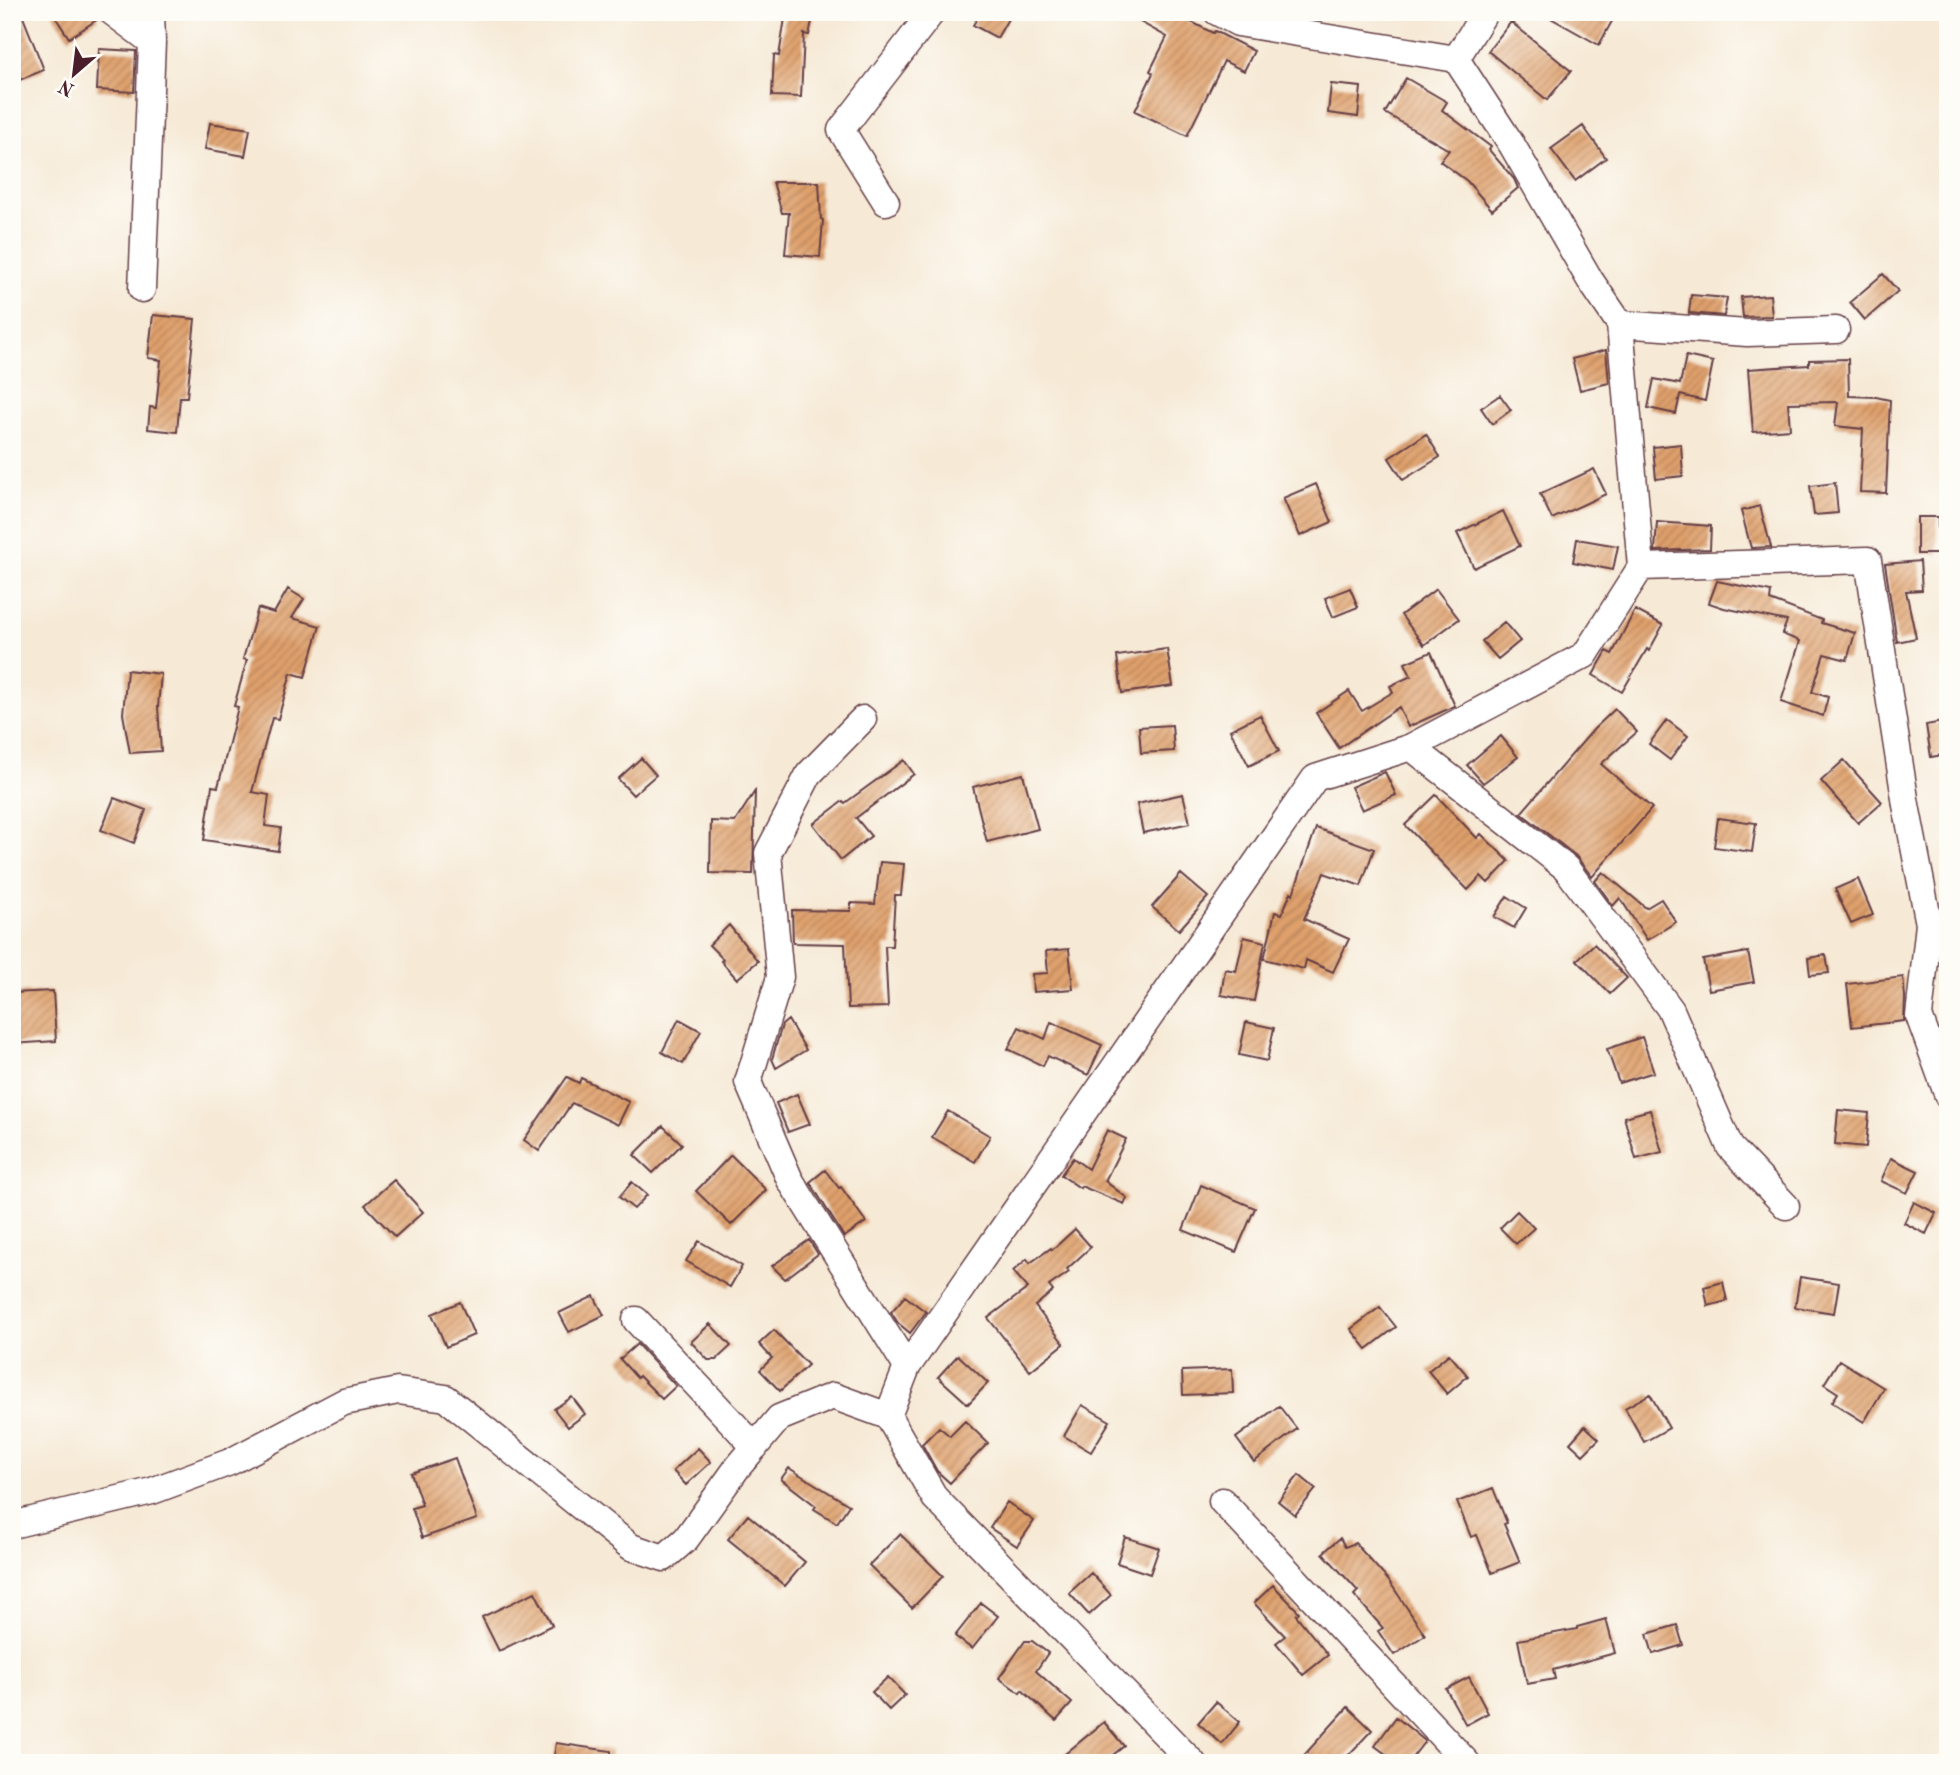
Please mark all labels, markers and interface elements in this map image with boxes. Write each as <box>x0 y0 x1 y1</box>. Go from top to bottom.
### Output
north arrow <box>38 38 108 108</box>
text: N <box>56 75 78 99</box>

